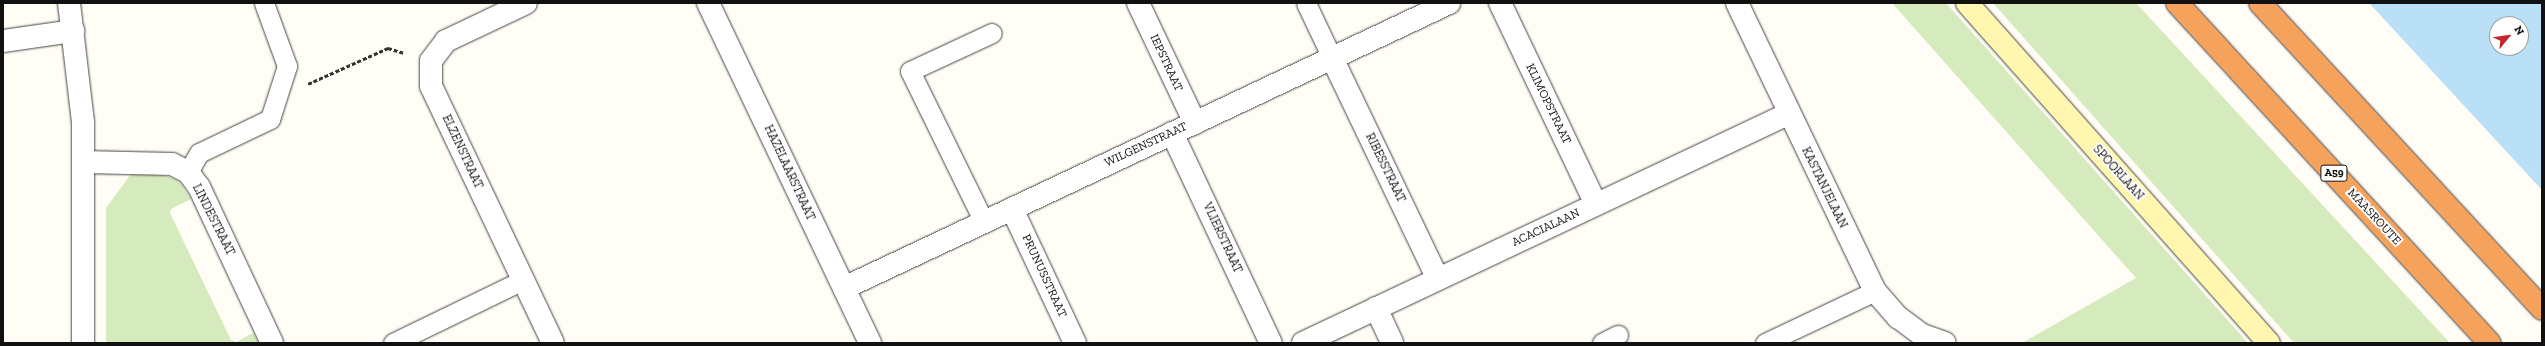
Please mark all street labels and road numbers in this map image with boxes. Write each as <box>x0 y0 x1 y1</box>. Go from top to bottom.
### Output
street label: IEPSTRAAT <box>1147 32 1185 94</box>
street label: KLIMOPSTRAAT <box>1522 61 1574 147</box>
street label: ELZENSTRAAT <box>439 113 485 191</box>
street label: WILGENSTRAAT <box>1102 120 1190 170</box>
street label: HAZELAARSTRAAT <box>761 123 817 223</box>
street label: RIBESSTRAAT <box>1362 131 1408 205</box>
street label: SPOORLAAN <box>2090 143 2146 203</box>
street label: KASTANJELAAN <box>1798 145 1850 231</box>
road number: A59 <box>2320 164 2348 182</box>
street label: LINDESTRAAT <box>189 182 237 258</box>
street label: MAASROUTE <box>2344 186 2404 248</box>
street label: VLIERSTRAAT <box>1199 200 1245 276</box>
street label: ACACIALAAN <box>1510 206 1582 250</box>
street label: PRUNUSSTRAAT <box>1018 232 1070 320</box>

